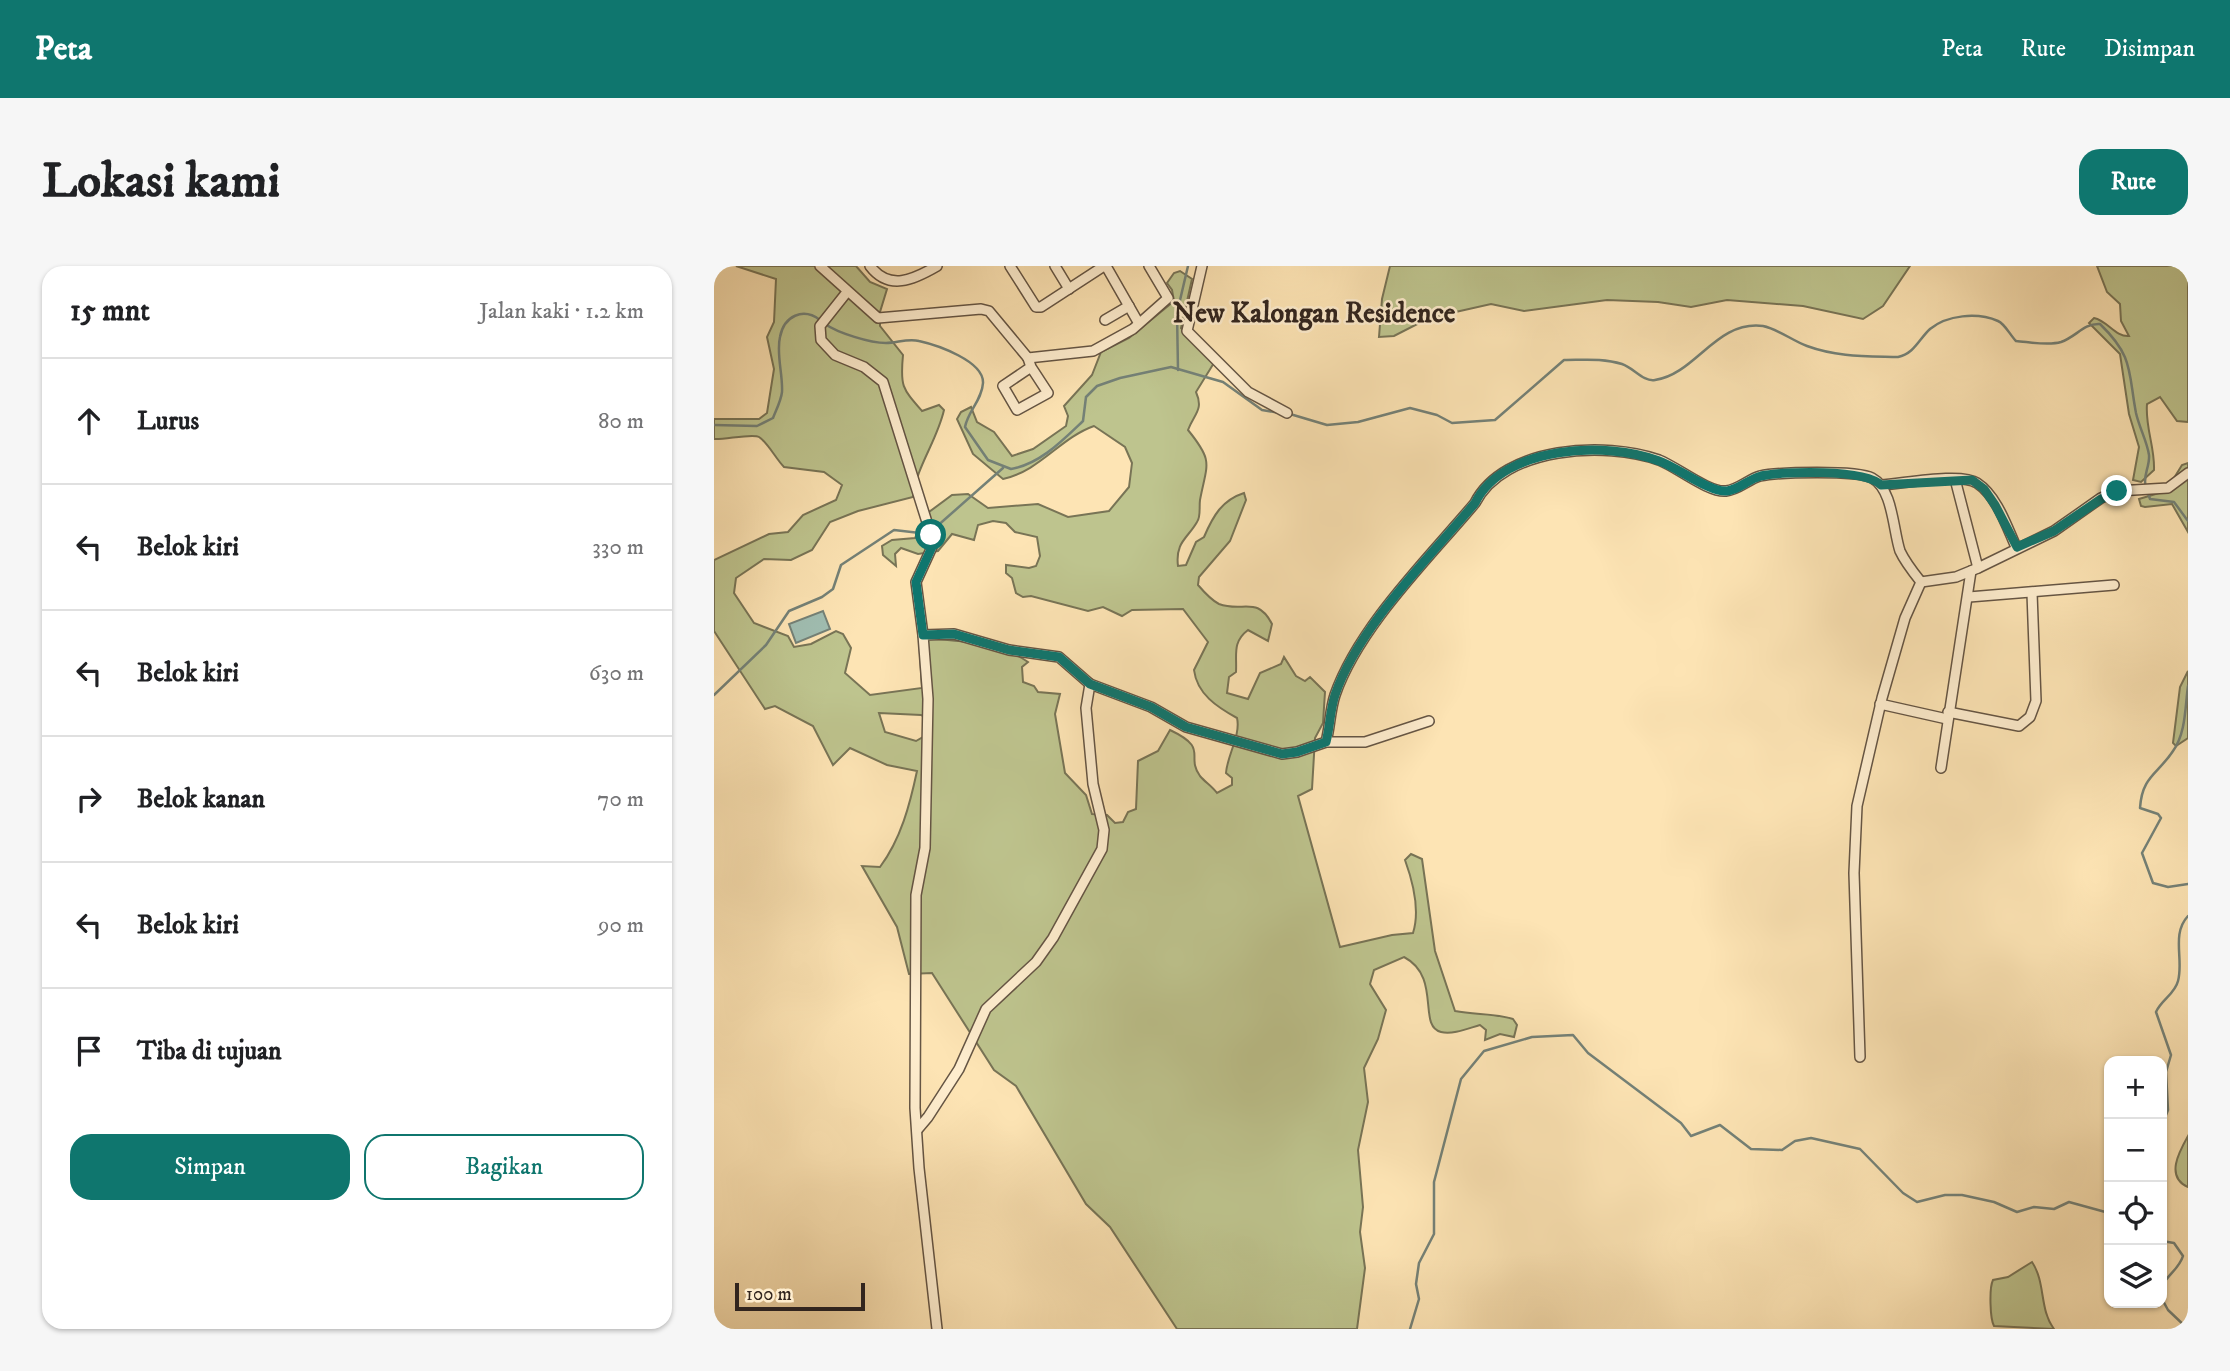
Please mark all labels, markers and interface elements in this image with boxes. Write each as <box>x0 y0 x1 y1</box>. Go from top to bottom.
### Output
text: Peta <box>35 29 92 70</box>
text: Peta <box>1941 34 1983 64</box>
text: Rute <box>2021 34 2066 64</box>
text: Disimpan <box>2104 34 2195 64</box>
button: Rute <box>2079 149 2188 215</box>
text: Lokasi kami <box>42 151 280 213</box>
text: 15 mnt <box>70 293 150 330</box>
district label: New Kalongan Residence <box>1173 296 1456 331</box>
text: Jalan kaki · 1.2 km <box>479 297 644 326</box>
icon: ahead <box>70 402 108 440</box>
text: Lurus <box>137 405 199 438</box>
text: 80 m <box>598 407 644 436</box>
route end <box>2101 475 2132 506</box>
route start <box>915 519 946 550</box>
icon: left <box>70 528 108 566</box>
text: Belok kiri <box>137 531 239 564</box>
text: 330 m <box>592 533 644 562</box>
icon: left <box>70 654 108 692</box>
text: Belok kiri <box>137 657 239 690</box>
text: 630 m <box>589 659 644 688</box>
icon: right <box>70 780 108 818</box>
text: Belok kanan <box>137 783 265 816</box>
text: 70 m <box>597 785 644 814</box>
icon: left <box>70 906 108 944</box>
text: Belok kiri <box>137 909 239 942</box>
text: 90 m <box>598 911 644 940</box>
icon: arrive <box>70 1032 108 1070</box>
text: Tiba di tujuan <box>137 1035 282 1068</box>
map controls <box>2104 1056 2167 1308</box>
button: + <box>2104 1056 2167 1119</box>
button: − <box>2104 1119 2167 1182</box>
button: Simpan <box>70 1134 350 1200</box>
button: Bagikan <box>364 1134 644 1200</box>
button: locate <box>2104 1182 2167 1245</box>
button: layers <box>2104 1245 2167 1308</box>
scale bar <box>735 1280 864 1312</box>
text: 100 m <box>746 1283 792 1306</box>

